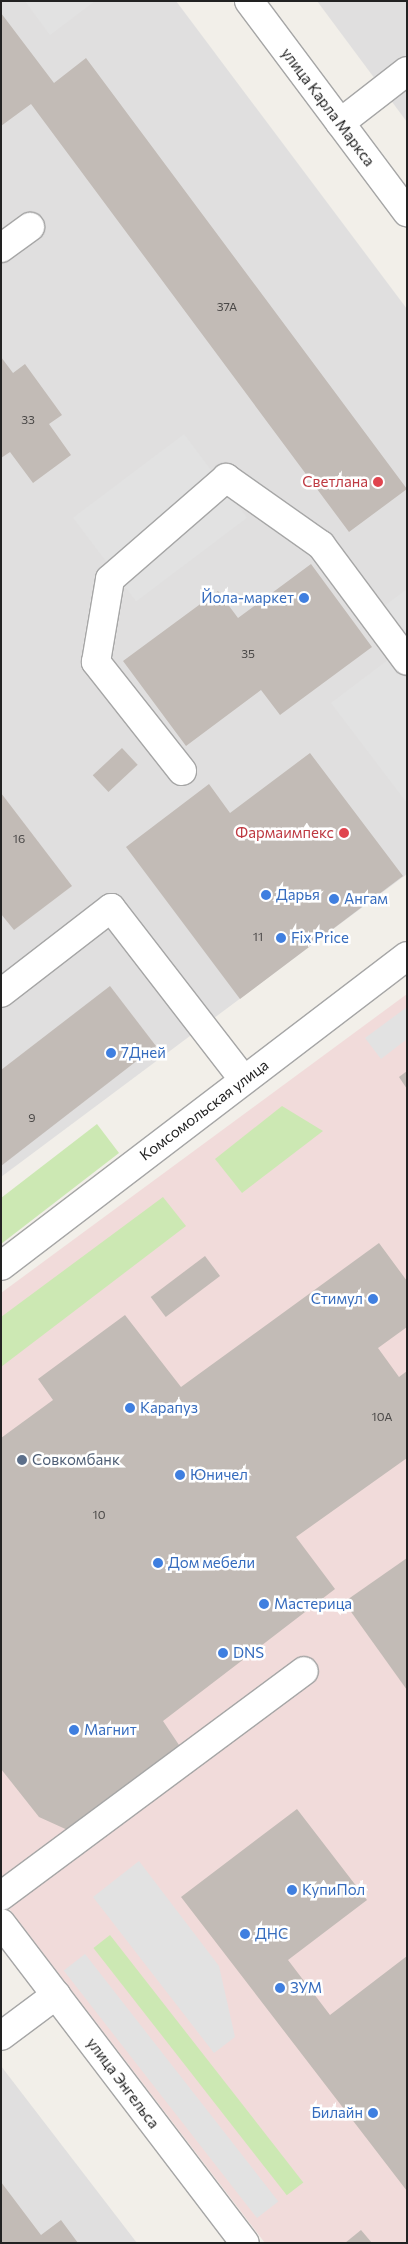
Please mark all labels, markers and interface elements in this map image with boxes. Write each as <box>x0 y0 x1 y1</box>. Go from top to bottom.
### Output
street label: улица Карла Маркса <box>278 44 378 170</box>
house number: 37А <box>217 300 237 314</box>
house number: 33 <box>21 413 35 427</box>
place label: Светлана <box>302 473 368 491</box>
marker: Светлана <box>372 476 384 488</box>
place label: Йола-маркет <box>201 589 294 607</box>
marker: Йола-маркет <box>298 592 310 604</box>
house number: 35 <box>241 647 255 661</box>
place label: Фармаимпекс <box>235 824 334 842</box>
marker: Фармаимпекс <box>338 827 350 839</box>
house number: 16 <box>13 832 25 846</box>
place label: Дарья <box>276 886 320 904</box>
marker: Дарья <box>260 889 272 901</box>
place label: Ангам <box>344 890 388 908</box>
marker: Ангам <box>328 893 340 905</box>
place label: Fix Price <box>291 929 349 947</box>
house number: 11 <box>253 930 263 944</box>
marker: Fix Price <box>275 932 287 944</box>
place label: 7Дней <box>121 1044 166 1062</box>
marker: 7Дней <box>105 1047 117 1059</box>
street label: Комсомольская улица <box>136 1056 272 1164</box>
house number: 9 <box>28 1111 36 1125</box>
place label: Стимул <box>311 1290 363 1308</box>
marker: Стимул <box>367 1293 379 1305</box>
place label: Карапуз <box>140 1399 198 1417</box>
marker: Карапуз <box>124 1402 136 1414</box>
house number: 10А <box>372 1410 392 1424</box>
place label: Совкомбанк <box>32 1451 120 1469</box>
marker: Совкомбанк <box>16 1454 28 1466</box>
place label: Юничел <box>190 1466 248 1484</box>
marker: Юничел <box>174 1469 186 1481</box>
house number: 10 <box>93 1508 105 1522</box>
place label: Дом мебели <box>168 1554 255 1572</box>
marker: Дом мебели <box>152 1557 164 1569</box>
place label: Мастерица <box>274 1595 352 1613</box>
marker: Мастерица <box>258 1598 270 1610</box>
place label: DNS <box>233 1644 264 1662</box>
marker: DNS <box>217 1647 229 1659</box>
place label: Магнит <box>84 1721 137 1739</box>
marker: Магнит <box>68 1724 80 1736</box>
place label: КупиПол <box>302 1881 365 1899</box>
marker: КупиПол <box>286 1884 298 1896</box>
place label: ДНС <box>255 1925 288 1943</box>
marker: ДНС <box>239 1928 251 1940</box>
place label: ЗУМ <box>290 1979 322 1997</box>
marker: ЗУМ <box>274 1982 286 1994</box>
street label: улица Энгельса <box>83 2034 163 2132</box>
place label: Билайн <box>311 2104 363 2122</box>
marker: Билайн <box>367 2107 379 2119</box>

